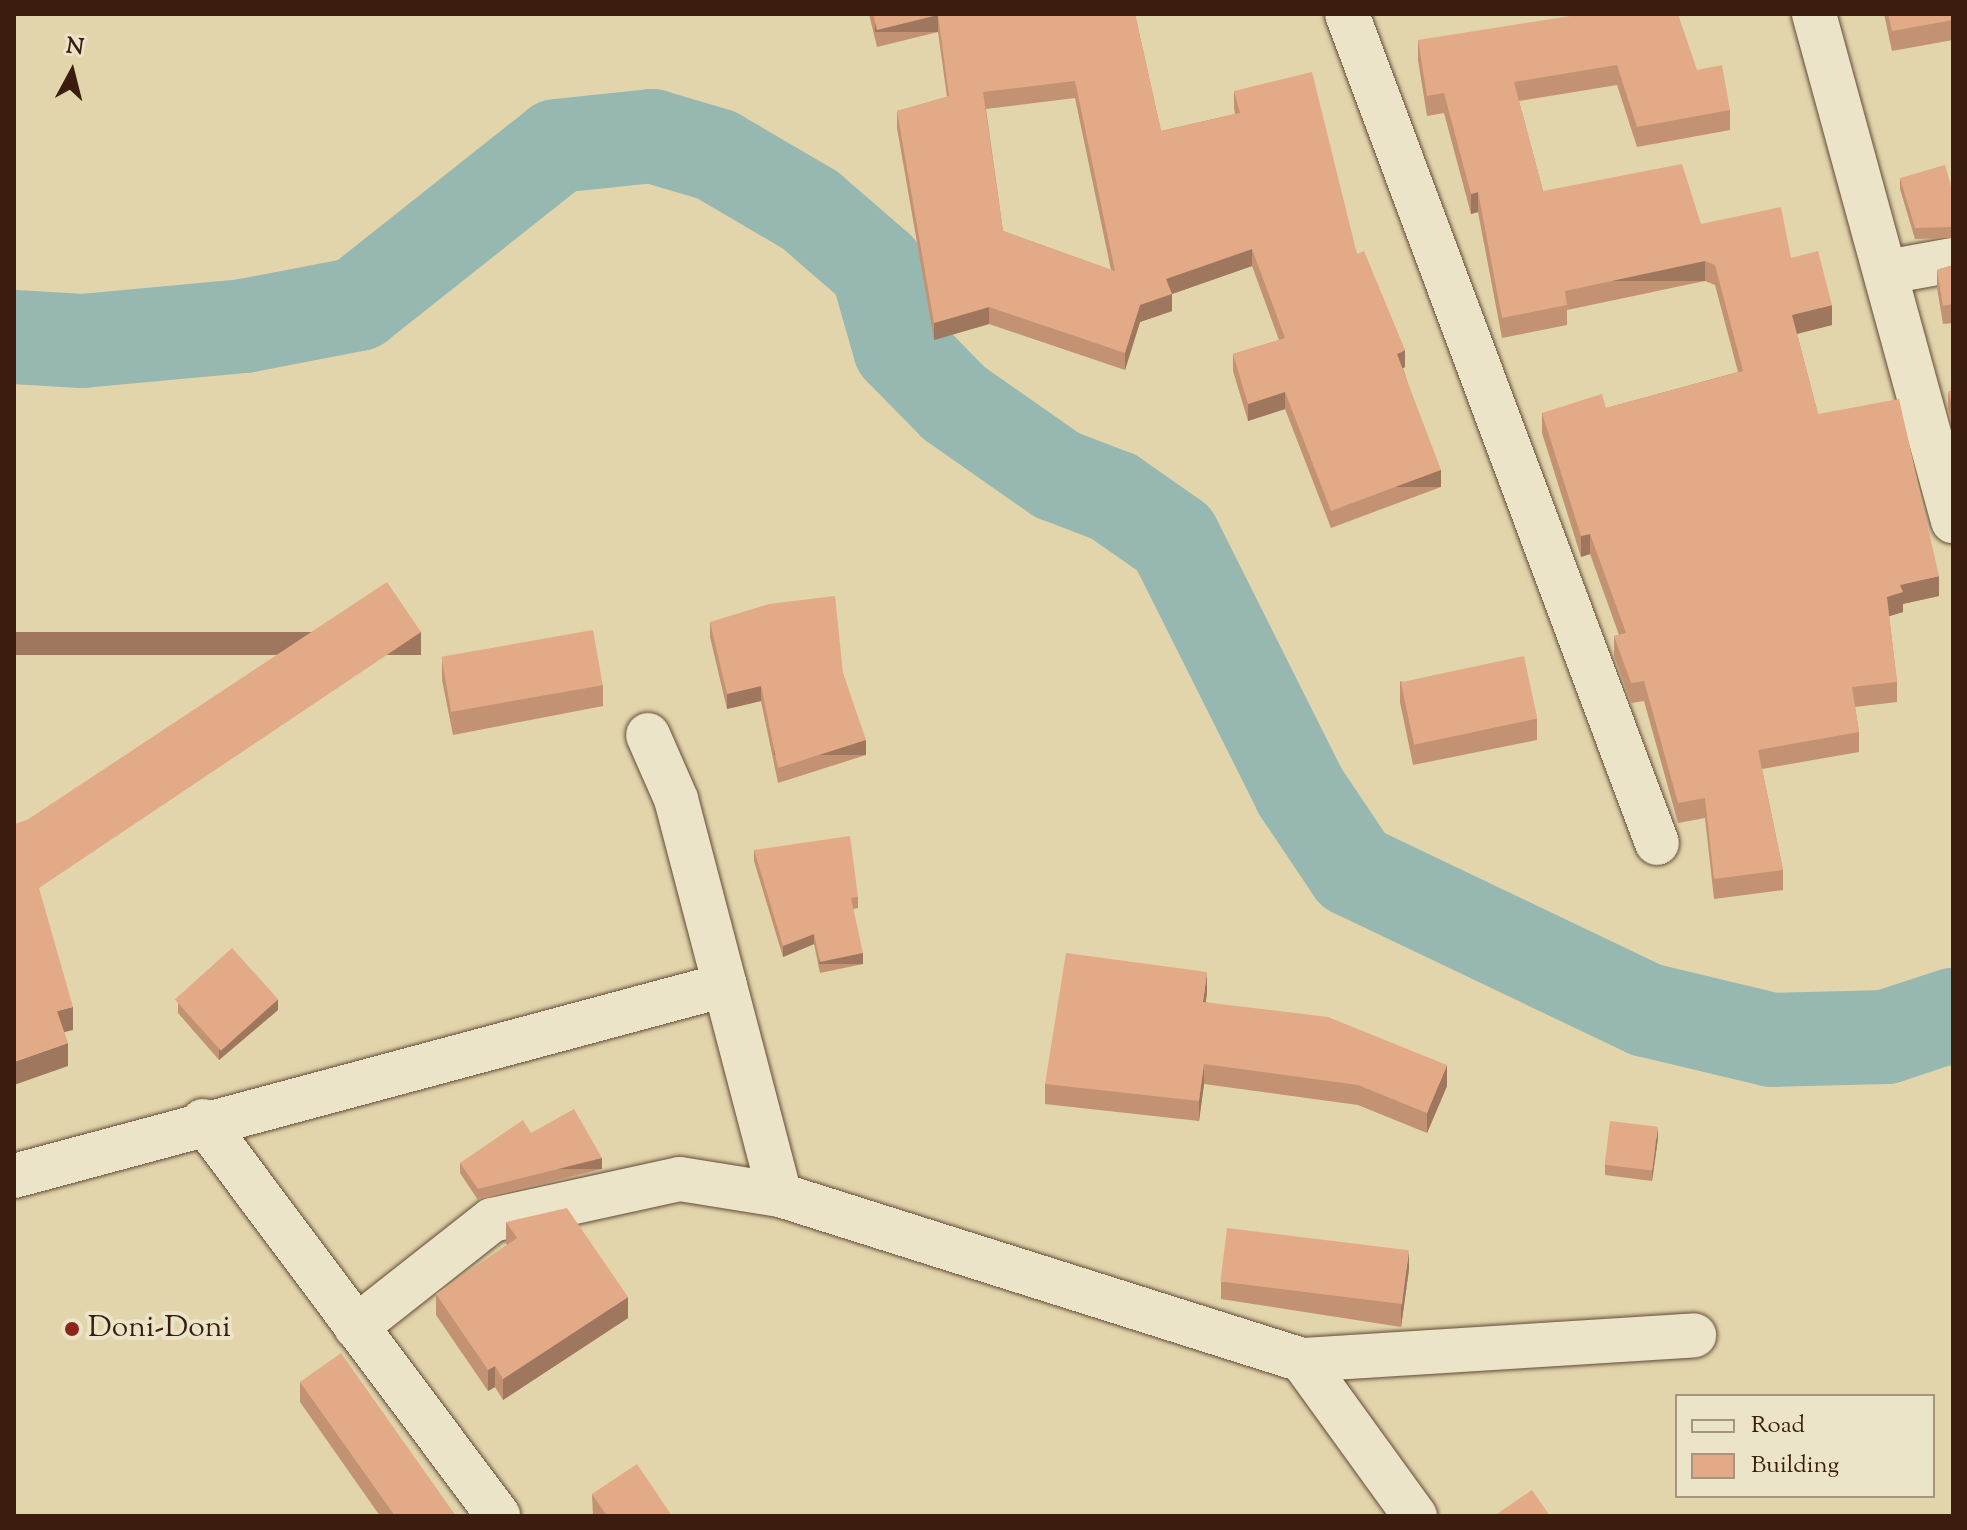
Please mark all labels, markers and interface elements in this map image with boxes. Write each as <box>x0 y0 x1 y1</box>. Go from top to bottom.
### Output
text: N <box>64 31 86 65</box>
north arrow <box>32 32 112 112</box>
place label: Doni-Doni <box>88 1311 231 1347</box>
marker: Doni-Doni <box>63 1320 81 1338</box>
legend <box>1675 1394 1935 1498</box>
text: Road <box>1751 1409 1805 1443</box>
text: Building <box>1751 1449 1839 1483</box>

